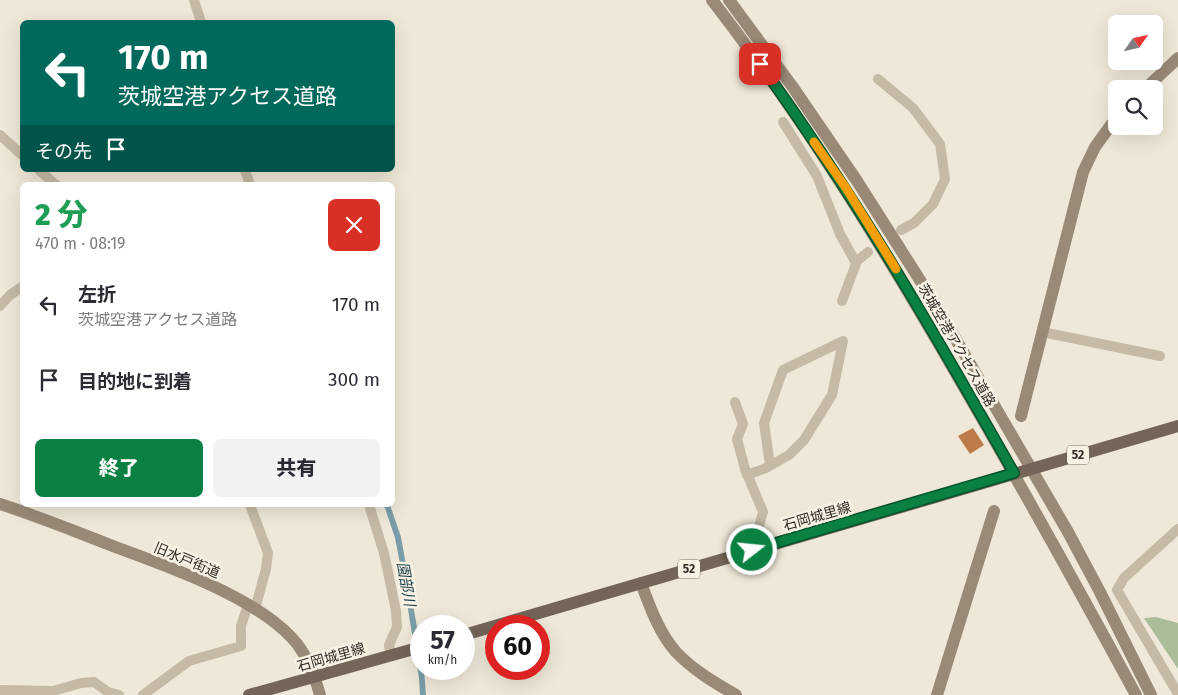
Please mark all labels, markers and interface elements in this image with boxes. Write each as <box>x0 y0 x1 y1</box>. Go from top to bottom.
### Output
north arrow <box>1108 15 1162 70</box>
map controls <box>1108 15 1163 135</box>
text: 170 m <box>118 36 209 78</box>
icon: left <box>35 40 100 105</box>
pin <box>739 43 781 85</box>
icon: arrive <box>746 50 774 78</box>
button: search <box>1108 80 1163 135</box>
text: 茨城空港アクセス道路 <box>118 83 337 110</box>
icon: arrive <box>102 135 130 163</box>
text: その先 <box>35 140 92 163</box>
text: 2 分 <box>35 197 88 233</box>
button: close <box>328 199 380 251</box>
text: 470 m · 08:19 <box>35 234 126 253</box>
street label: 茨城空港アクセス道路 <box>914 281 999 410</box>
text: 左折 <box>78 283 116 306</box>
icon: left <box>35 291 63 319</box>
text: 170 m <box>332 293 380 316</box>
text: 茨城空港アクセス道路 <box>78 310 237 329</box>
icon: arrive <box>35 366 63 394</box>
text: 300 m <box>328 368 380 391</box>
text: 目的地に到着 <box>78 370 192 393</box>
button: 終了 <box>35 439 203 497</box>
button: 共有 <box>213 439 380 497</box>
road number: 52 <box>1067 446 1089 464</box>
street label: 石岡城里線 <box>781 499 853 534</box>
position arrow <box>725 523 777 575</box>
street label: 旧水戸街道 <box>151 539 222 582</box>
water label: 園部川 <box>393 560 419 610</box>
road number: 52 <box>678 560 700 578</box>
speed limit sign: 60 <box>485 615 550 680</box>
text: 57 <box>430 626 455 656</box>
street label: 石岡城里線 <box>295 640 367 675</box>
text: km/h <box>428 653 457 667</box>

